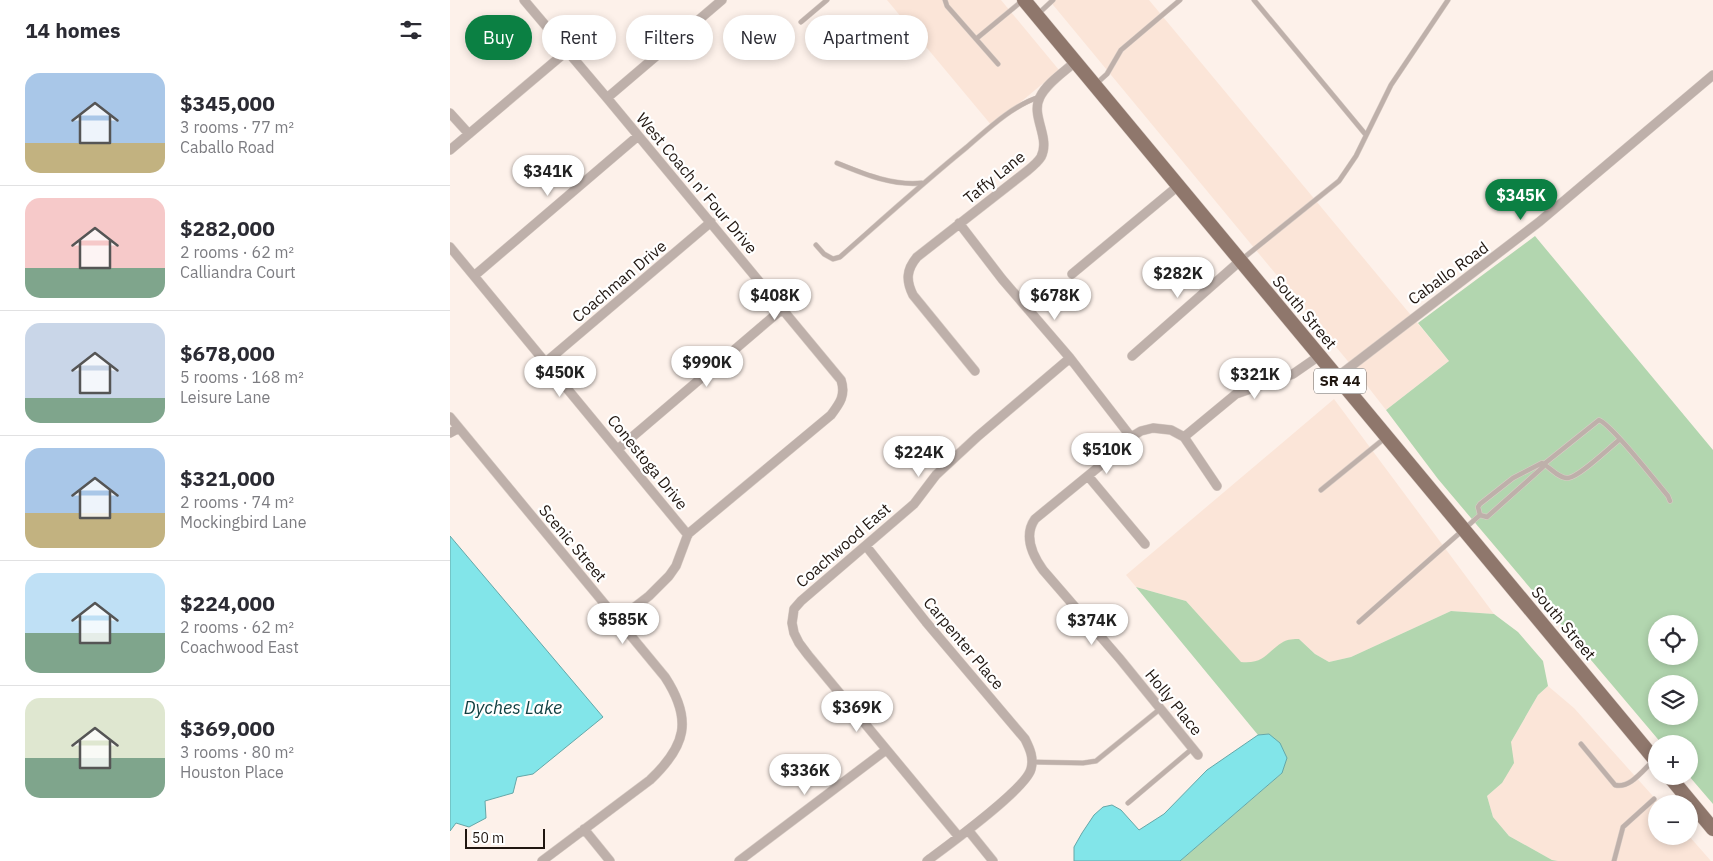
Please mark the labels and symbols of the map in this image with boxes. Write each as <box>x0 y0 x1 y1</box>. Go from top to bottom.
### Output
street label: West Coach n' Four Drive <box>632 108 762 258</box>
street label: Taffy Lane <box>959 146 1029 208</box>
pin: $341K <box>513 154 583 197</box>
pin: $345K <box>1486 178 1556 221</box>
street label: Coachman Drive <box>568 236 670 326</box>
street label: Caballo Road <box>1404 237 1492 309</box>
pin: $282K <box>1143 256 1213 299</box>
street label: South Street <box>1269 271 1341 353</box>
pin: $408K <box>740 278 810 321</box>
pin: $678K <box>1020 278 1090 321</box>
pin: $990K <box>672 346 742 388</box>
pin: $450K <box>525 356 595 398</box>
pin: $321K <box>1220 358 1290 400</box>
road number: SR 44 <box>1314 368 1366 394</box>
street label: Conestoga Drive <box>603 410 693 514</box>
pin: $510K <box>1072 432 1142 475</box>
pin: $224K <box>884 436 954 478</box>
street label: Coachwood East <box>792 498 894 592</box>
street label: Scenic Street <box>535 500 611 586</box>
street label: South Street <box>1528 582 1600 664</box>
street label: Carpenter Place <box>919 593 1009 694</box>
pin: $585K <box>588 602 658 645</box>
pin: $374K <box>1057 604 1127 646</box>
street label: Holly Place <box>1141 665 1207 739</box>
pin: $369K <box>822 690 892 733</box>
water label: Dyches Lake <box>464 696 562 719</box>
pin: $336K <box>770 754 840 796</box>
scale bar <box>465 826 545 849</box>

